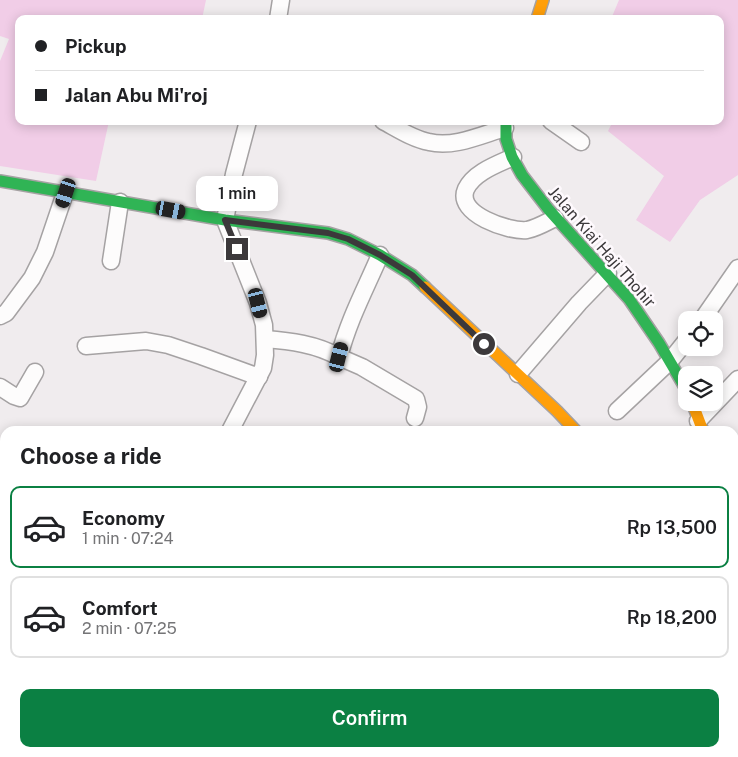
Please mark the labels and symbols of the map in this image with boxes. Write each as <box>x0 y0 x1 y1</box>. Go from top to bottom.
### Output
car <box>54 176 77 210</box>
callout: 1 min <box>196 176 278 212</box>
street label: Jalan Kiai Haji Thohir <box>544 183 660 311</box>
car <box>154 200 187 220</box>
route end <box>226 238 248 260</box>
car <box>247 287 268 319</box>
route start <box>473 333 495 355</box>
car <box>328 341 349 373</box>

